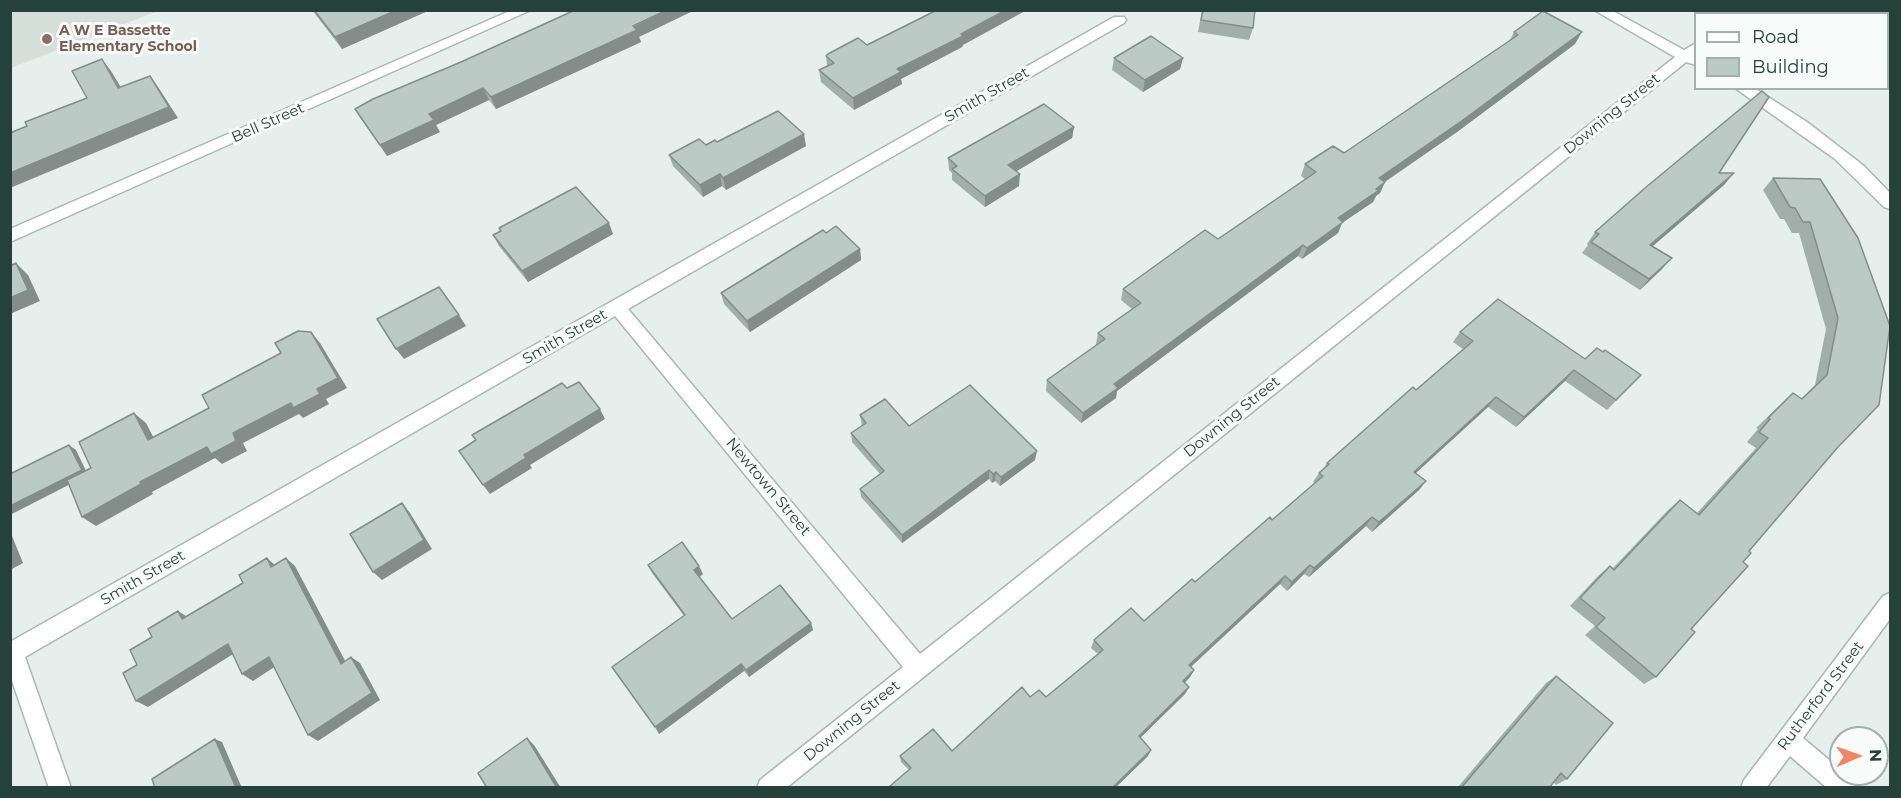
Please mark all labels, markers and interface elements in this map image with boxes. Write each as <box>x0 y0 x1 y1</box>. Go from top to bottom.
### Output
legend <box>1694 12 1889 90</box>
place label: A W E Bassette Elementary School <box>59 23 197 56</box>
text: Road <box>1752 26 1799 48</box>
marker: A W E Bassette Elementary School <box>40 32 54 46</box>
text: Building <box>1752 56 1829 78</box>
street label: Smith Street <box>942 64 1032 126</box>
street label: Downing Street <box>1560 70 1664 158</box>
street label: Bell Street <box>229 99 307 147</box>
street label: Smith Street <box>520 306 610 368</box>
street label: Downing Street <box>1180 373 1284 461</box>
street label: Newtown Street <box>722 434 814 540</box>
street label: Smith Street <box>98 547 188 609</box>
street label: Rutherford Street <box>1774 638 1868 754</box>
street label: Downing Street <box>800 677 904 765</box>
north arrow <box>1829 726 1889 786</box>
text: N <box>1866 749 1885 762</box>

